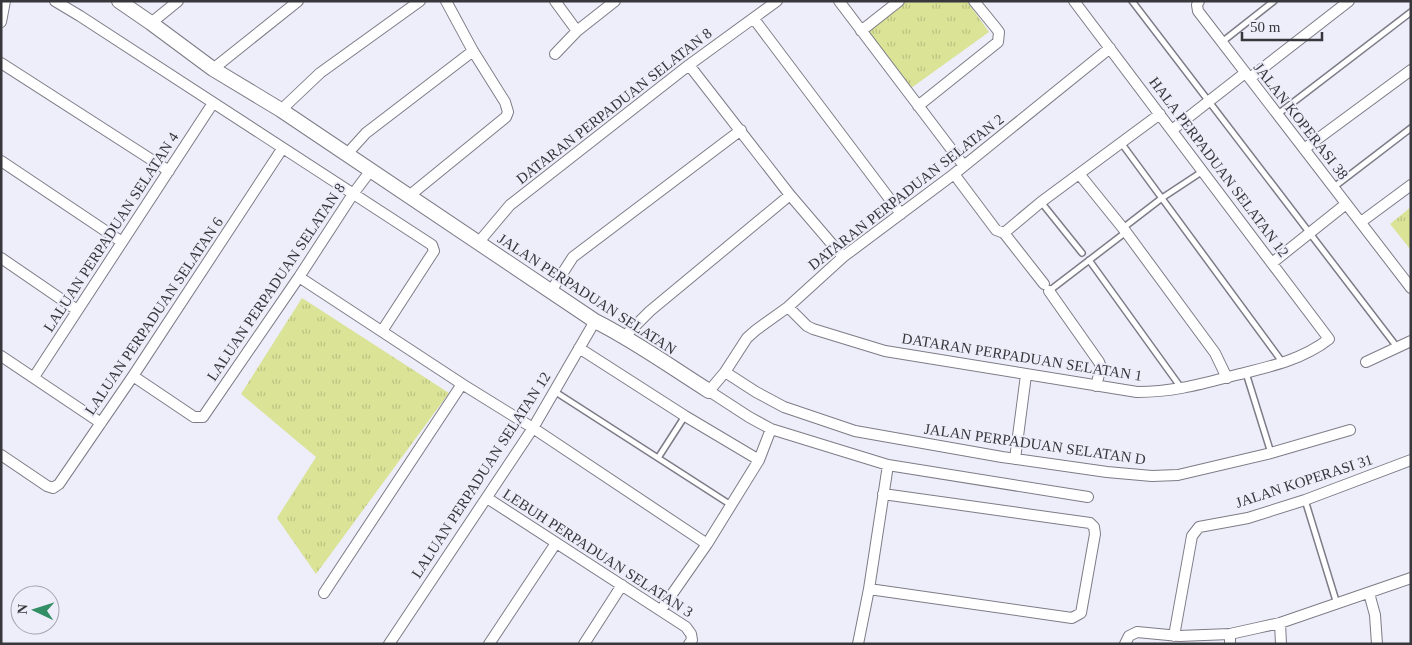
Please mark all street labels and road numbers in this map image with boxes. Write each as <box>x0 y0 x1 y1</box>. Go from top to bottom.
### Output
street label: DATARAN PERPADUAN SELATAN 8 <box>513 25 715 187</box>
street label: JALAN KOPERASI 38 <box>1251 60 1351 182</box>
street label: HALA PERPADUAN SELATAN 12 <box>1146 74 1292 260</box>
street label: DATARAN PERPADUAN SELATAN 2 <box>805 111 1007 273</box>
street label: LALUAN PERPADUAN SELATAN 4 <box>40 129 182 335</box>
street label: LALUAN PERPADUAN SELATAN 8 <box>204 180 348 384</box>
street label: LALUAN PERPADUAN SELATAN 6 <box>82 214 226 418</box>
street label: JALAN PERPADUAN SELATAN <box>495 230 679 358</box>
street label: DATARAN PERPADUAN SELATAN 1 <box>901 330 1143 384</box>
street label: LALUAN PERPADUAN SELATAN 12 <box>408 369 554 581</box>
street label: JALAN PERPADUAN SELATAN D <box>923 421 1147 468</box>
street label: JALAN KOPERASI 31 <box>1233 451 1375 511</box>
street label: LEBUH PERPADUAN SELATAN 3 <box>500 486 696 620</box>

